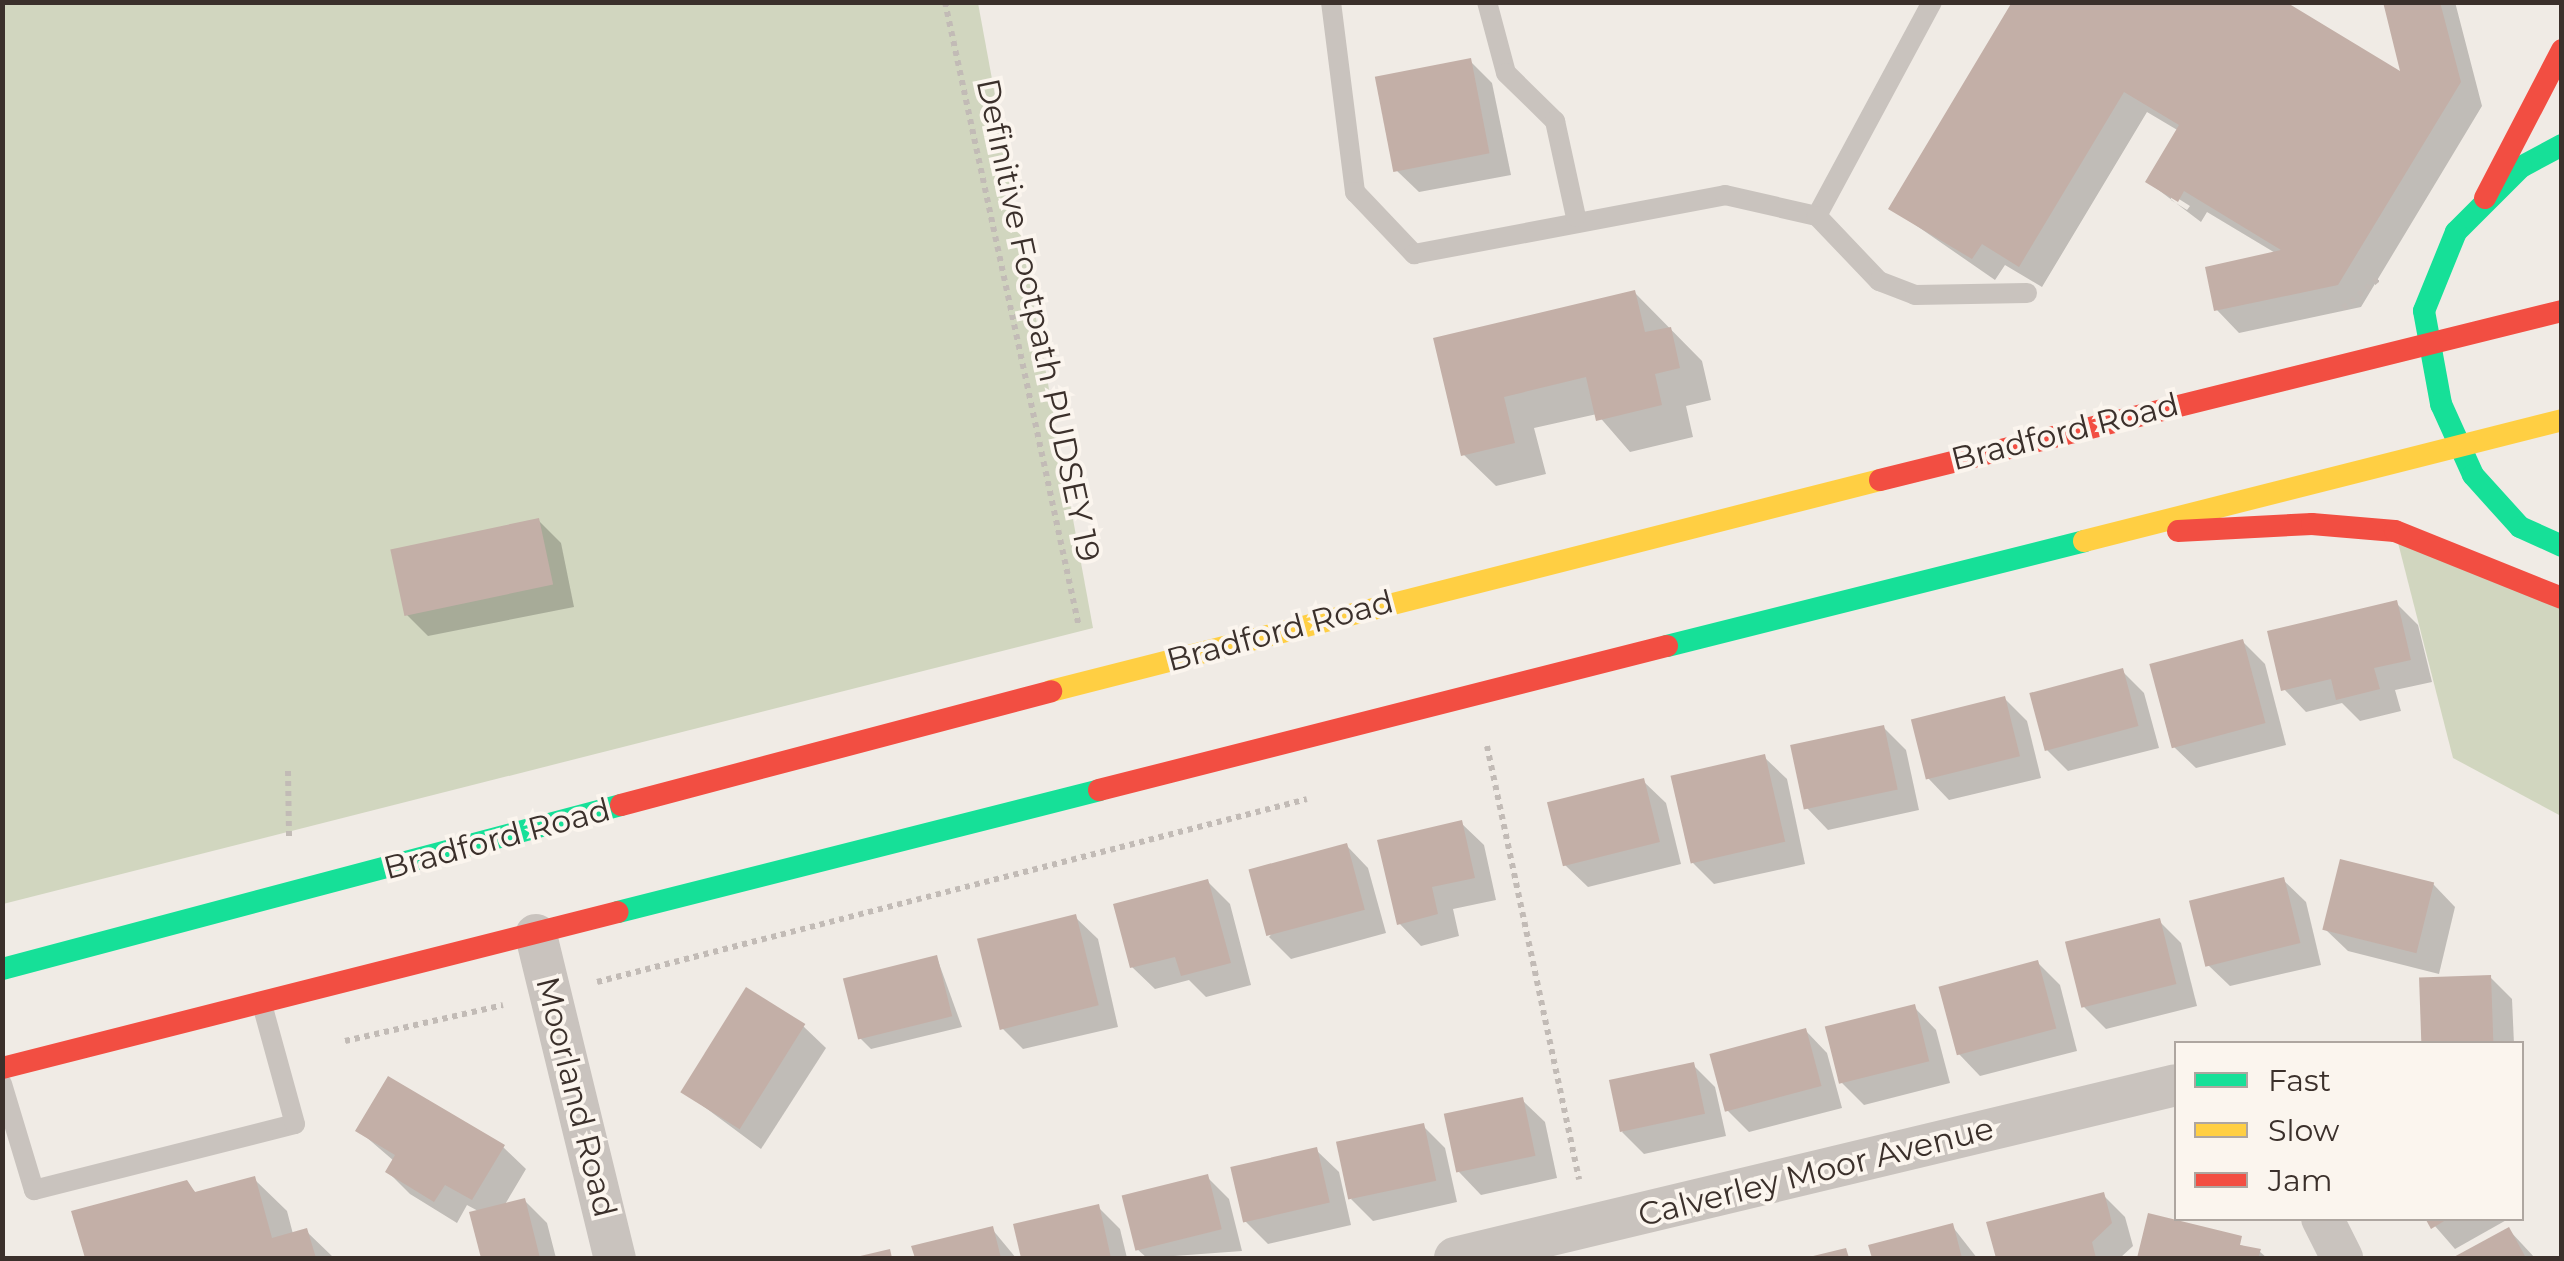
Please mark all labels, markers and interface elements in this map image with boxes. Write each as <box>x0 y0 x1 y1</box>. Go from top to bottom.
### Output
street label: Definitive Footpath PUDSEY 19 <box>968 75 1108 565</box>
street label: Bradford Road <box>1947 385 2183 479</box>
street label: Bradford Road <box>1162 582 1398 680</box>
street label: Bradford Road <box>379 790 615 888</box>
street label: Moorland Road <box>528 973 624 1221</box>
legend <box>2174 1041 2524 1221</box>
text: Fast <box>2268 1062 2331 1099</box>
street label: Calverley Moor Avenue <box>1634 1109 1998 1235</box>
text: Slow <box>2268 1112 2339 1149</box>
text: Jam <box>2268 1162 2333 1199</box>

